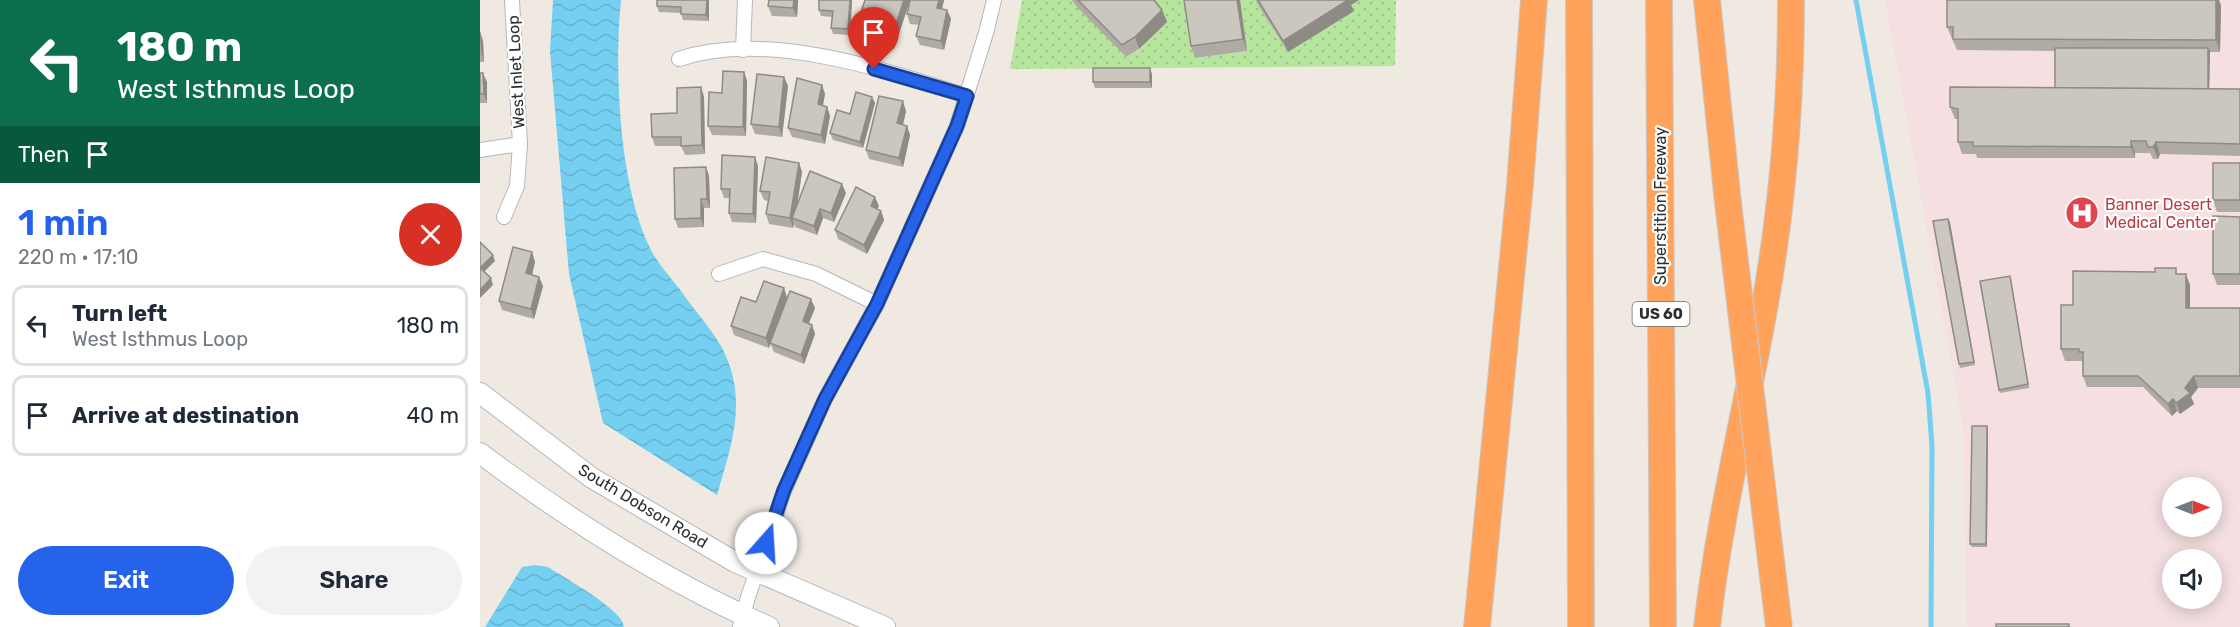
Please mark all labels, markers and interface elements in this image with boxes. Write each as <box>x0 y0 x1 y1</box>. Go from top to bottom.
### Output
pin <box>848 7 899 69</box>
street label: West Inlet Loop <box>504 15 528 129</box>
icon: arrive <box>857 16 890 49</box>
text: 180 m <box>117 22 242 72</box>
icon: left <box>18 24 96 102</box>
text: West Isthmus Loop <box>117 73 355 105</box>
street label: Superstition Freeway <box>1651 127 1670 285</box>
icon: arrive <box>81 138 114 171</box>
text: Then <box>18 141 69 168</box>
hospital icon: Banner Desert Medical Center <box>2064 195 2100 231</box>
place label: Banner Desert Medical Center <box>2105 195 2216 232</box>
text: 1 min <box>18 201 109 244</box>
button: close <box>399 203 462 266</box>
text: 220 m · 17:10 <box>18 245 138 269</box>
text: Turn left <box>72 300 167 327</box>
road number: US 60 <box>1632 302 1690 326</box>
icon: left <box>21 309 54 342</box>
text: 180 m <box>397 312 459 339</box>
text: West Isthmus Loop <box>72 327 248 351</box>
icon: arrive <box>21 399 54 432</box>
text: Arrive at destination <box>72 402 299 429</box>
text: 40 m <box>406 402 459 429</box>
street label: South Dobson Road <box>575 460 711 552</box>
north arrow <box>2162 477 2222 537</box>
map controls <box>2162 477 2222 609</box>
position arrow <box>734 511 798 575</box>
button: Exit <box>18 546 234 615</box>
button: Share <box>246 546 462 615</box>
button: sound <box>2162 549 2222 609</box>

